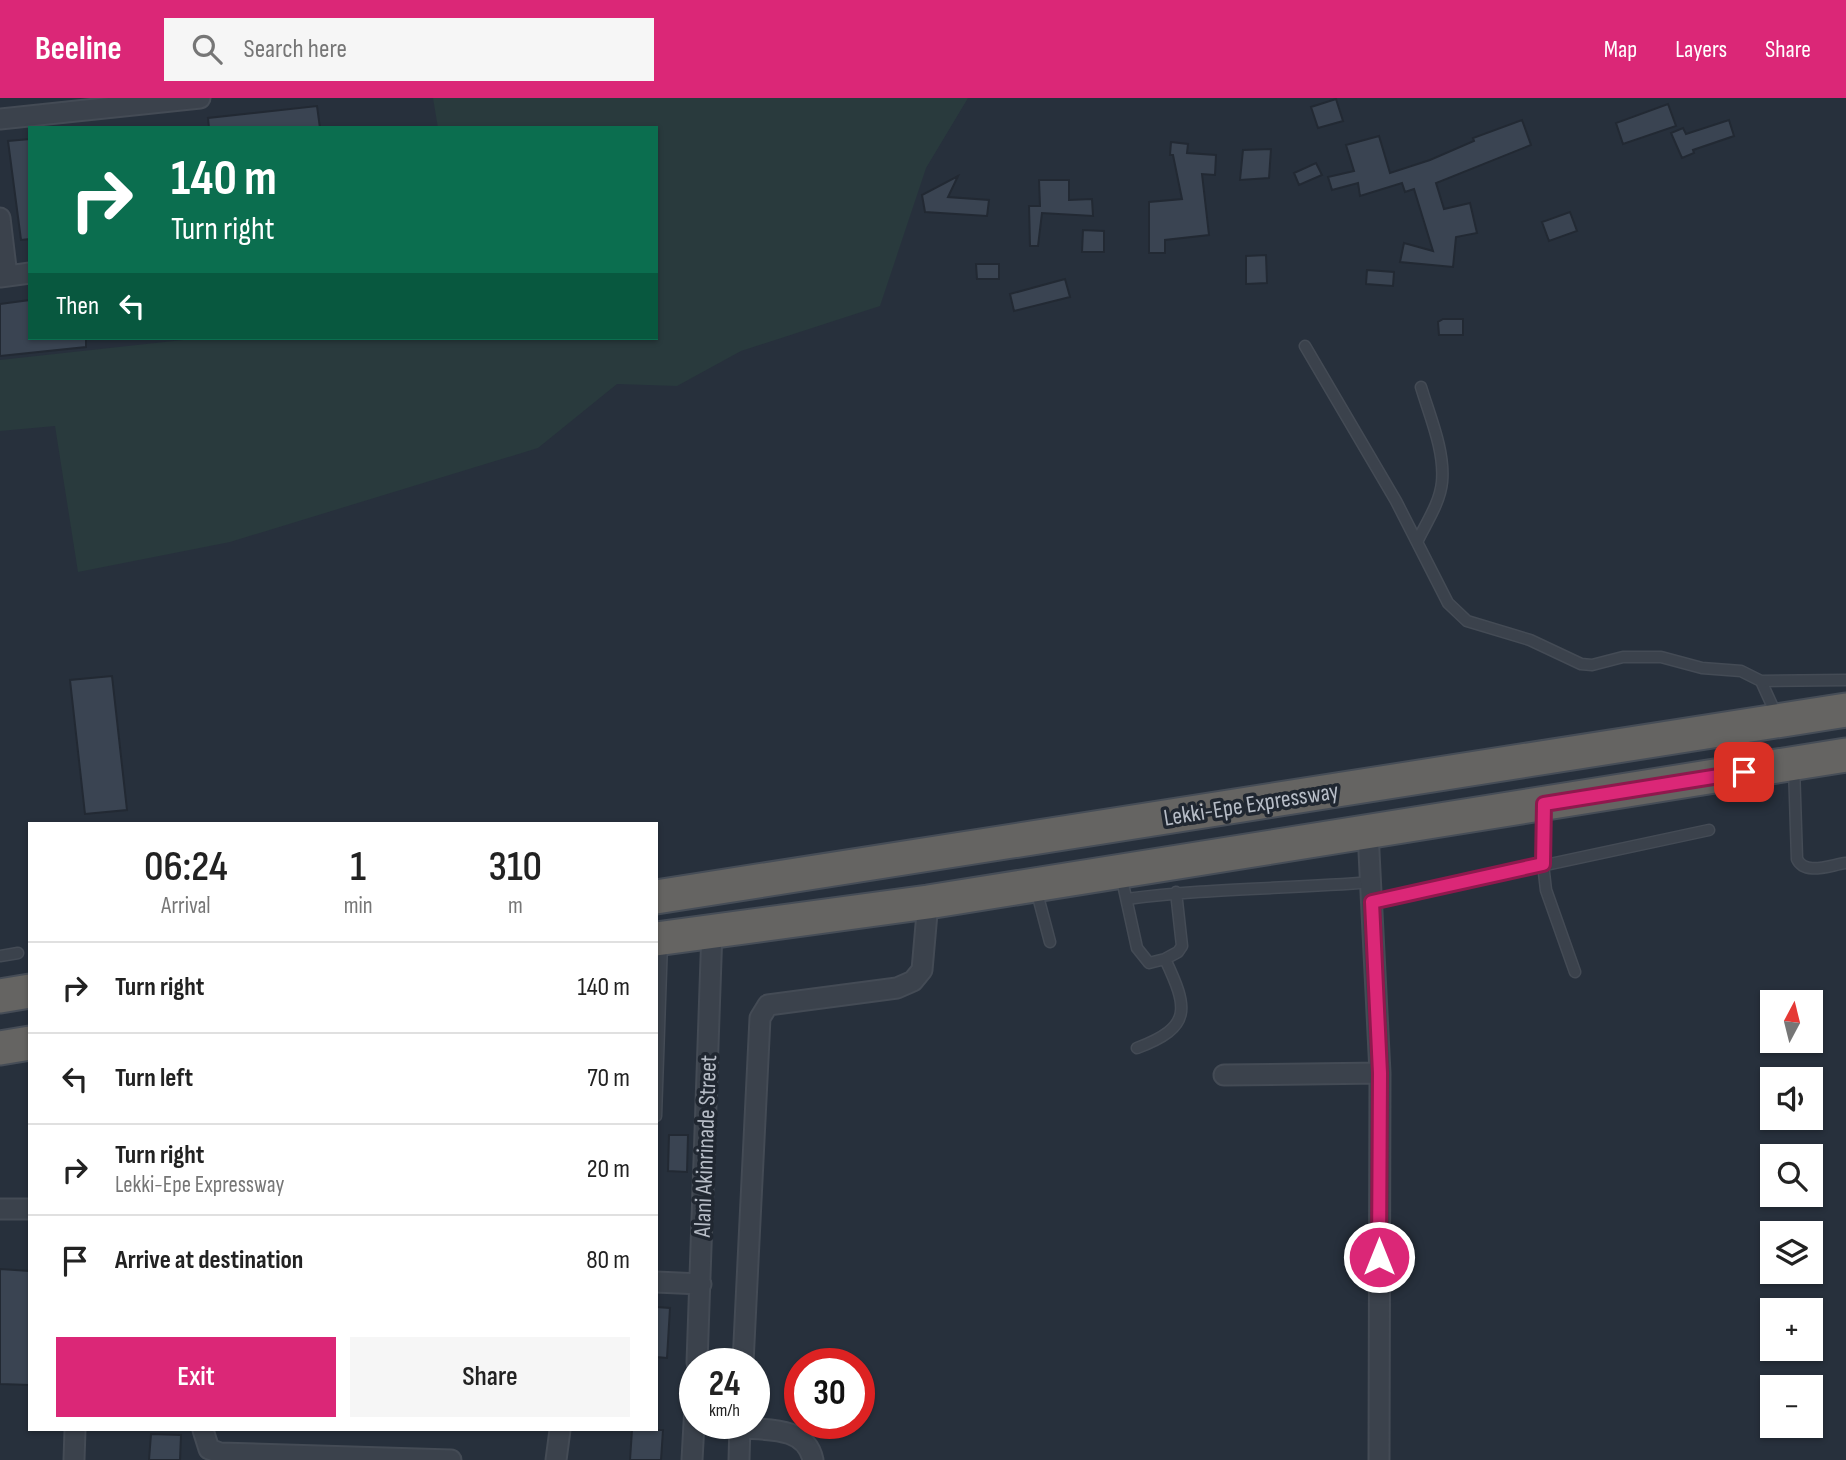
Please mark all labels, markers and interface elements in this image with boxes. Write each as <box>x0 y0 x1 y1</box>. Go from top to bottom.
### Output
search box <box>164 18 654 81</box>
text: Beeline <box>35 29 122 69</box>
icon: search <box>188 30 226 68</box>
text: Search here <box>244 34 347 65</box>
text: Map <box>1604 35 1637 64</box>
text: Layers <box>1675 35 1727 64</box>
text: Share <box>1765 35 1811 64</box>
text: 140 m <box>171 150 277 209</box>
icon: right <box>56 154 147 245</box>
text: Turn right <box>171 210 275 249</box>
icon: left <box>113 287 151 325</box>
text: Then <box>56 291 99 322</box>
pin <box>1714 742 1774 802</box>
icon: arrive <box>1725 753 1763 791</box>
street label: Lekki-Epe Expressway <box>1162 776 1341 833</box>
text: 06:24 <box>144 842 228 893</box>
text: 1 <box>350 842 366 893</box>
text: 310 <box>489 842 542 893</box>
text: Arrival <box>161 892 211 920</box>
text: min <box>344 892 373 920</box>
text: m <box>508 892 523 920</box>
icon: right <box>56 969 94 1007</box>
text: Turn right <box>115 972 204 1003</box>
text: 140 m <box>578 972 630 1003</box>
north arrow <box>1760 990 1824 1054</box>
map controls <box>1760 990 1823 1438</box>
street label: Alani Akinrinade Street <box>688 1054 723 1239</box>
icon: left <box>56 1060 94 1098</box>
text: Turn left <box>115 1063 193 1094</box>
text: 70 m <box>587 1063 630 1094</box>
button: sound <box>1760 1067 1823 1130</box>
text: Turn right <box>115 1140 204 1171</box>
button: search <box>1760 1144 1823 1207</box>
icon: right <box>56 1151 94 1189</box>
text: 20 m <box>587 1154 630 1185</box>
text: Lekki-Epe Expressway <box>115 1171 284 1199</box>
position arrow <box>1342 1220 1416 1294</box>
button: layers <box>1760 1221 1823 1284</box>
icon: arrive <box>56 1242 94 1280</box>
text: Arrive at destination <box>115 1245 303 1276</box>
text: 80 m <box>586 1245 630 1276</box>
button: + <box>1760 1298 1823 1361</box>
button: Exit <box>56 1337 336 1417</box>
button: Share <box>350 1337 630 1417</box>
speed limit sign: 30 <box>784 1348 875 1439</box>
text: 24 <box>709 1363 740 1406</box>
button: − <box>1760 1375 1823 1438</box>
text: km/h <box>709 1400 740 1421</box>

